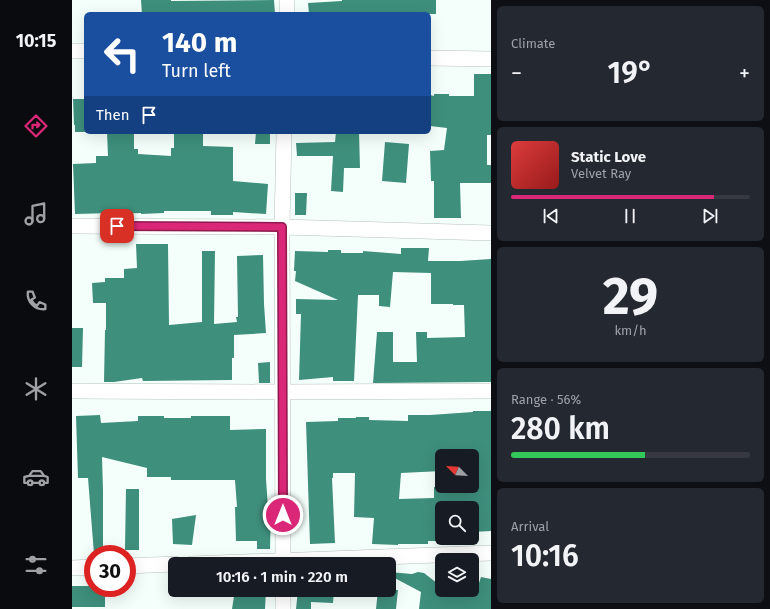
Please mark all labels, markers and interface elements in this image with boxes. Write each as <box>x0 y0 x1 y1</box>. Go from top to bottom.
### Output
text: 140 m <box>162 26 238 59</box>
icon: left <box>96 28 148 80</box>
text: 10:15 <box>16 30 56 52</box>
text: Climate <box>511 36 555 51</box>
text: 19° <box>608 55 653 91</box>
text: Turn left <box>162 60 231 82</box>
text: − <box>511 60 522 87</box>
text: + <box>739 60 750 87</box>
icon: arrive <box>138 104 160 126</box>
text: Then <box>96 106 130 124</box>
icon: directions <box>22 112 50 140</box>
text: Static Love <box>571 148 646 166</box>
text: Velvet Ray <box>571 166 631 181</box>
icon: music <box>22 200 50 228</box>
icon: previous <box>540 205 562 227</box>
icon: pause <box>619 205 641 227</box>
icon: next <box>699 205 721 227</box>
pin <box>100 209 134 243</box>
icon: arrive <box>106 215 128 237</box>
text: 29 <box>603 265 658 328</box>
icon: phone <box>22 287 50 315</box>
text: km/h <box>614 323 647 338</box>
icon: climate <box>22 375 50 403</box>
text: Range · 56% <box>511 392 581 407</box>
text: 280 km <box>511 411 610 447</box>
north arrow <box>435 449 479 493</box>
map controls <box>435 449 479 597</box>
icon: car <box>22 463 50 491</box>
position arrow <box>262 494 304 536</box>
button: search <box>435 501 479 545</box>
text: Arrival <box>511 519 549 534</box>
text: 10:16 <box>511 538 579 574</box>
speed limit sign: 30 <box>84 545 136 597</box>
icon: filters <box>22 551 50 579</box>
button: layers <box>435 553 479 597</box>
text: 10:16 · 1 min · 220 m <box>216 568 348 586</box>

